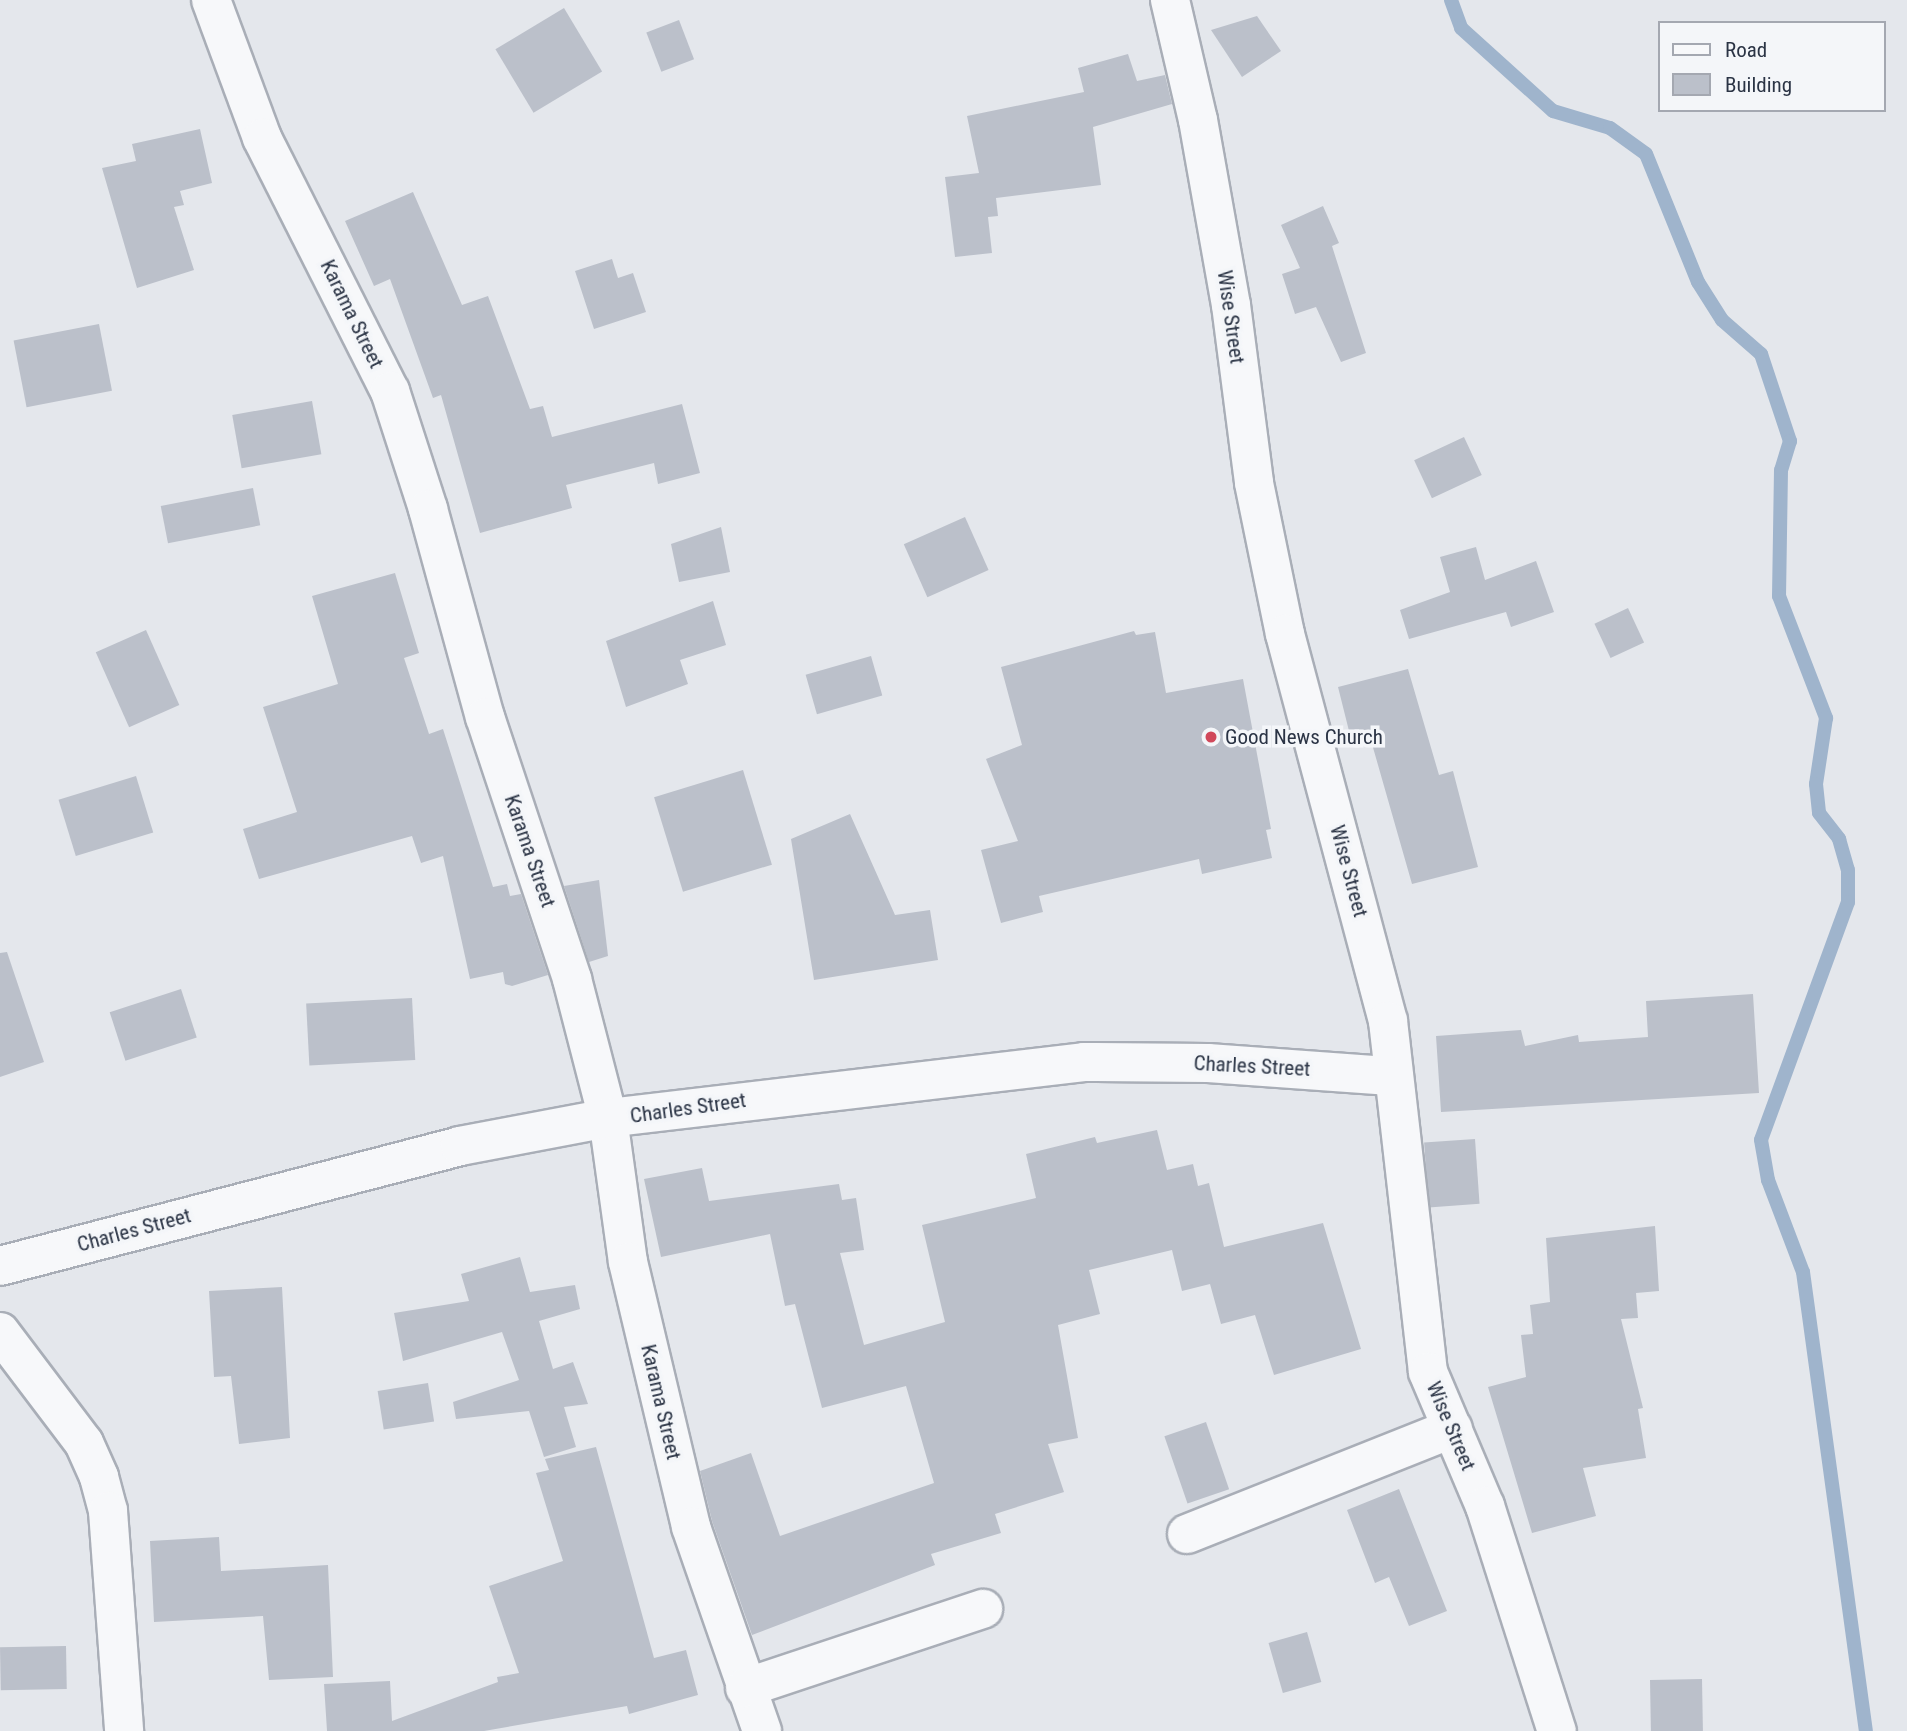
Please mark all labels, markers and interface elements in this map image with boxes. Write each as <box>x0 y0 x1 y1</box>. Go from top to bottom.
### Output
legend <box>1658 21 1886 112</box>
text: Road <box>1725 38 1767 62</box>
text: Building <box>1725 73 1792 97</box>
street label: Karama Street <box>315 256 389 372</box>
street label: Wise Street <box>1212 269 1250 365</box>
place label: Good News Church <box>1225 724 1383 750</box>
marker: Good News Church <box>1203 729 1219 745</box>
street label: Karama Street <box>499 791 561 911</box>
street label: Wise Street <box>1325 822 1373 920</box>
street label: Charles Street <box>1193 1050 1311 1082</box>
street label: Charles Street <box>628 1087 748 1129</box>
street label: Charles Street <box>74 1203 194 1257</box>
street label: Karama Street <box>636 1342 686 1462</box>
street label: Wise Street <box>1421 1378 1481 1474</box>

